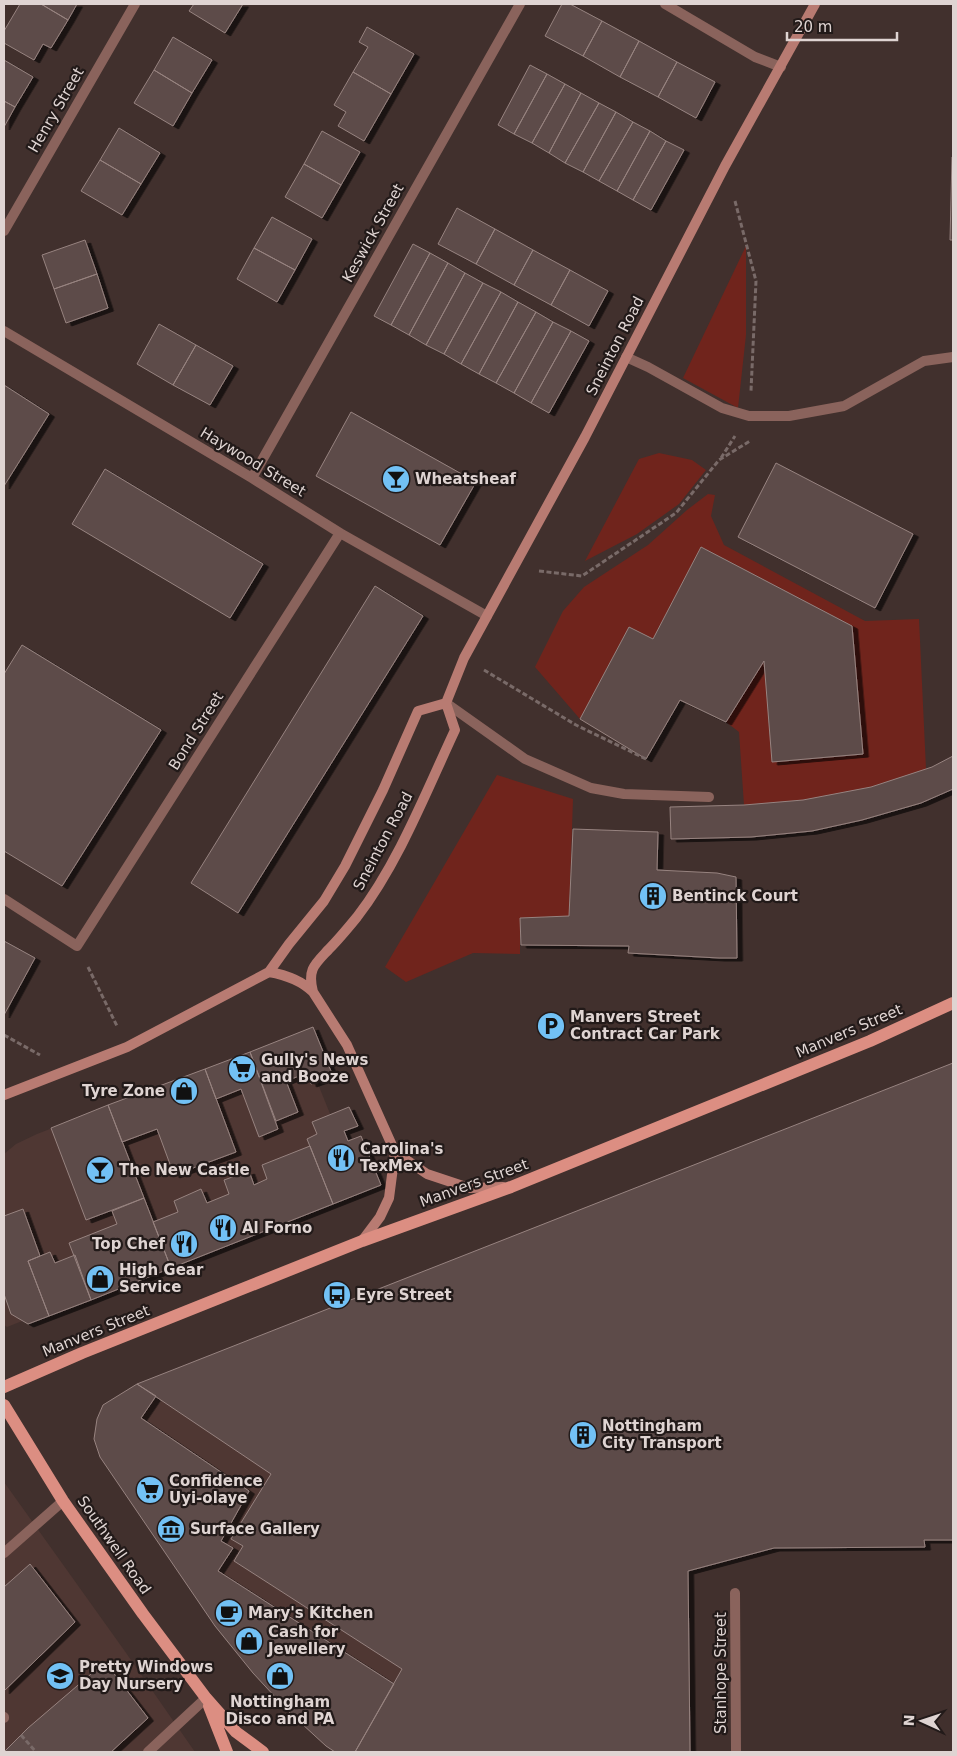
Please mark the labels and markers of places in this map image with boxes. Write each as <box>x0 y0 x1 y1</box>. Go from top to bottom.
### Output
bar icon: Wheatsheaf <box>381 464 411 494</box>
place label: Wheatsheaf <box>415 470 517 488</box>
building icon: Bentinck Court <box>638 881 668 911</box>
place label: Bentinck Court <box>672 887 798 905</box>
place label: Manvers Street Contract Car Park <box>570 1008 721 1043</box>
parking icon: Manvers Street Contract Car Park <box>536 1011 566 1041</box>
place label: Gully's News and Booze <box>261 1051 368 1086</box>
supermarket icon: Gully's News and Booze <box>227 1054 257 1084</box>
shop icon: Tyre Zone <box>169 1076 199 1106</box>
place label: Tyre Zone <box>82 1082 165 1100</box>
place label: Carolina's TexMex <box>360 1140 444 1175</box>
restaurant icon: Carolina's TexMex <box>326 1143 356 1173</box>
bar icon: The New Castle <box>85 1155 115 1185</box>
place label: The New Castle <box>119 1161 250 1179</box>
restaurant icon: Al Forno <box>208 1213 238 1243</box>
place label: Al Forno <box>242 1219 312 1237</box>
restaurant icon: Top Chef <box>169 1229 199 1259</box>
place label: Top Chef <box>92 1235 165 1253</box>
place label: High Gear Service <box>119 1261 204 1296</box>
shop icon: High Gear Service <box>85 1264 115 1294</box>
bus stop icon: Eyre Street <box>322 1280 352 1310</box>
place label: Eyre Street <box>356 1286 452 1304</box>
place label: Nottingham City Transport <box>602 1417 722 1452</box>
building icon: Nottingham City Transport <box>568 1420 598 1450</box>
place label: Confidence Uyi-olaye <box>169 1472 263 1507</box>
supermarket icon: Confidence Uyi-olaye <box>135 1475 165 1505</box>
museum icon: Surface Gallery <box>156 1514 186 1544</box>
place label: Surface Gallery <box>190 1520 320 1538</box>
cafe icon: Mary's Kitchen <box>214 1598 244 1628</box>
place label: Mary's Kitchen <box>248 1604 373 1622</box>
place label: Cash for Jewellery <box>267 1623 346 1658</box>
shop icon: Cash for Jewellery <box>234 1626 264 1656</box>
place label: Pretty Windows Day Nursery <box>79 1658 213 1693</box>
school or university icon: Pretty Windows Day Nursery <box>45 1661 75 1691</box>
shop icon: Nottingham Disco and PA <box>265 1661 295 1691</box>
place label: Nottingham Disco and PA <box>226 1693 335 1728</box>

